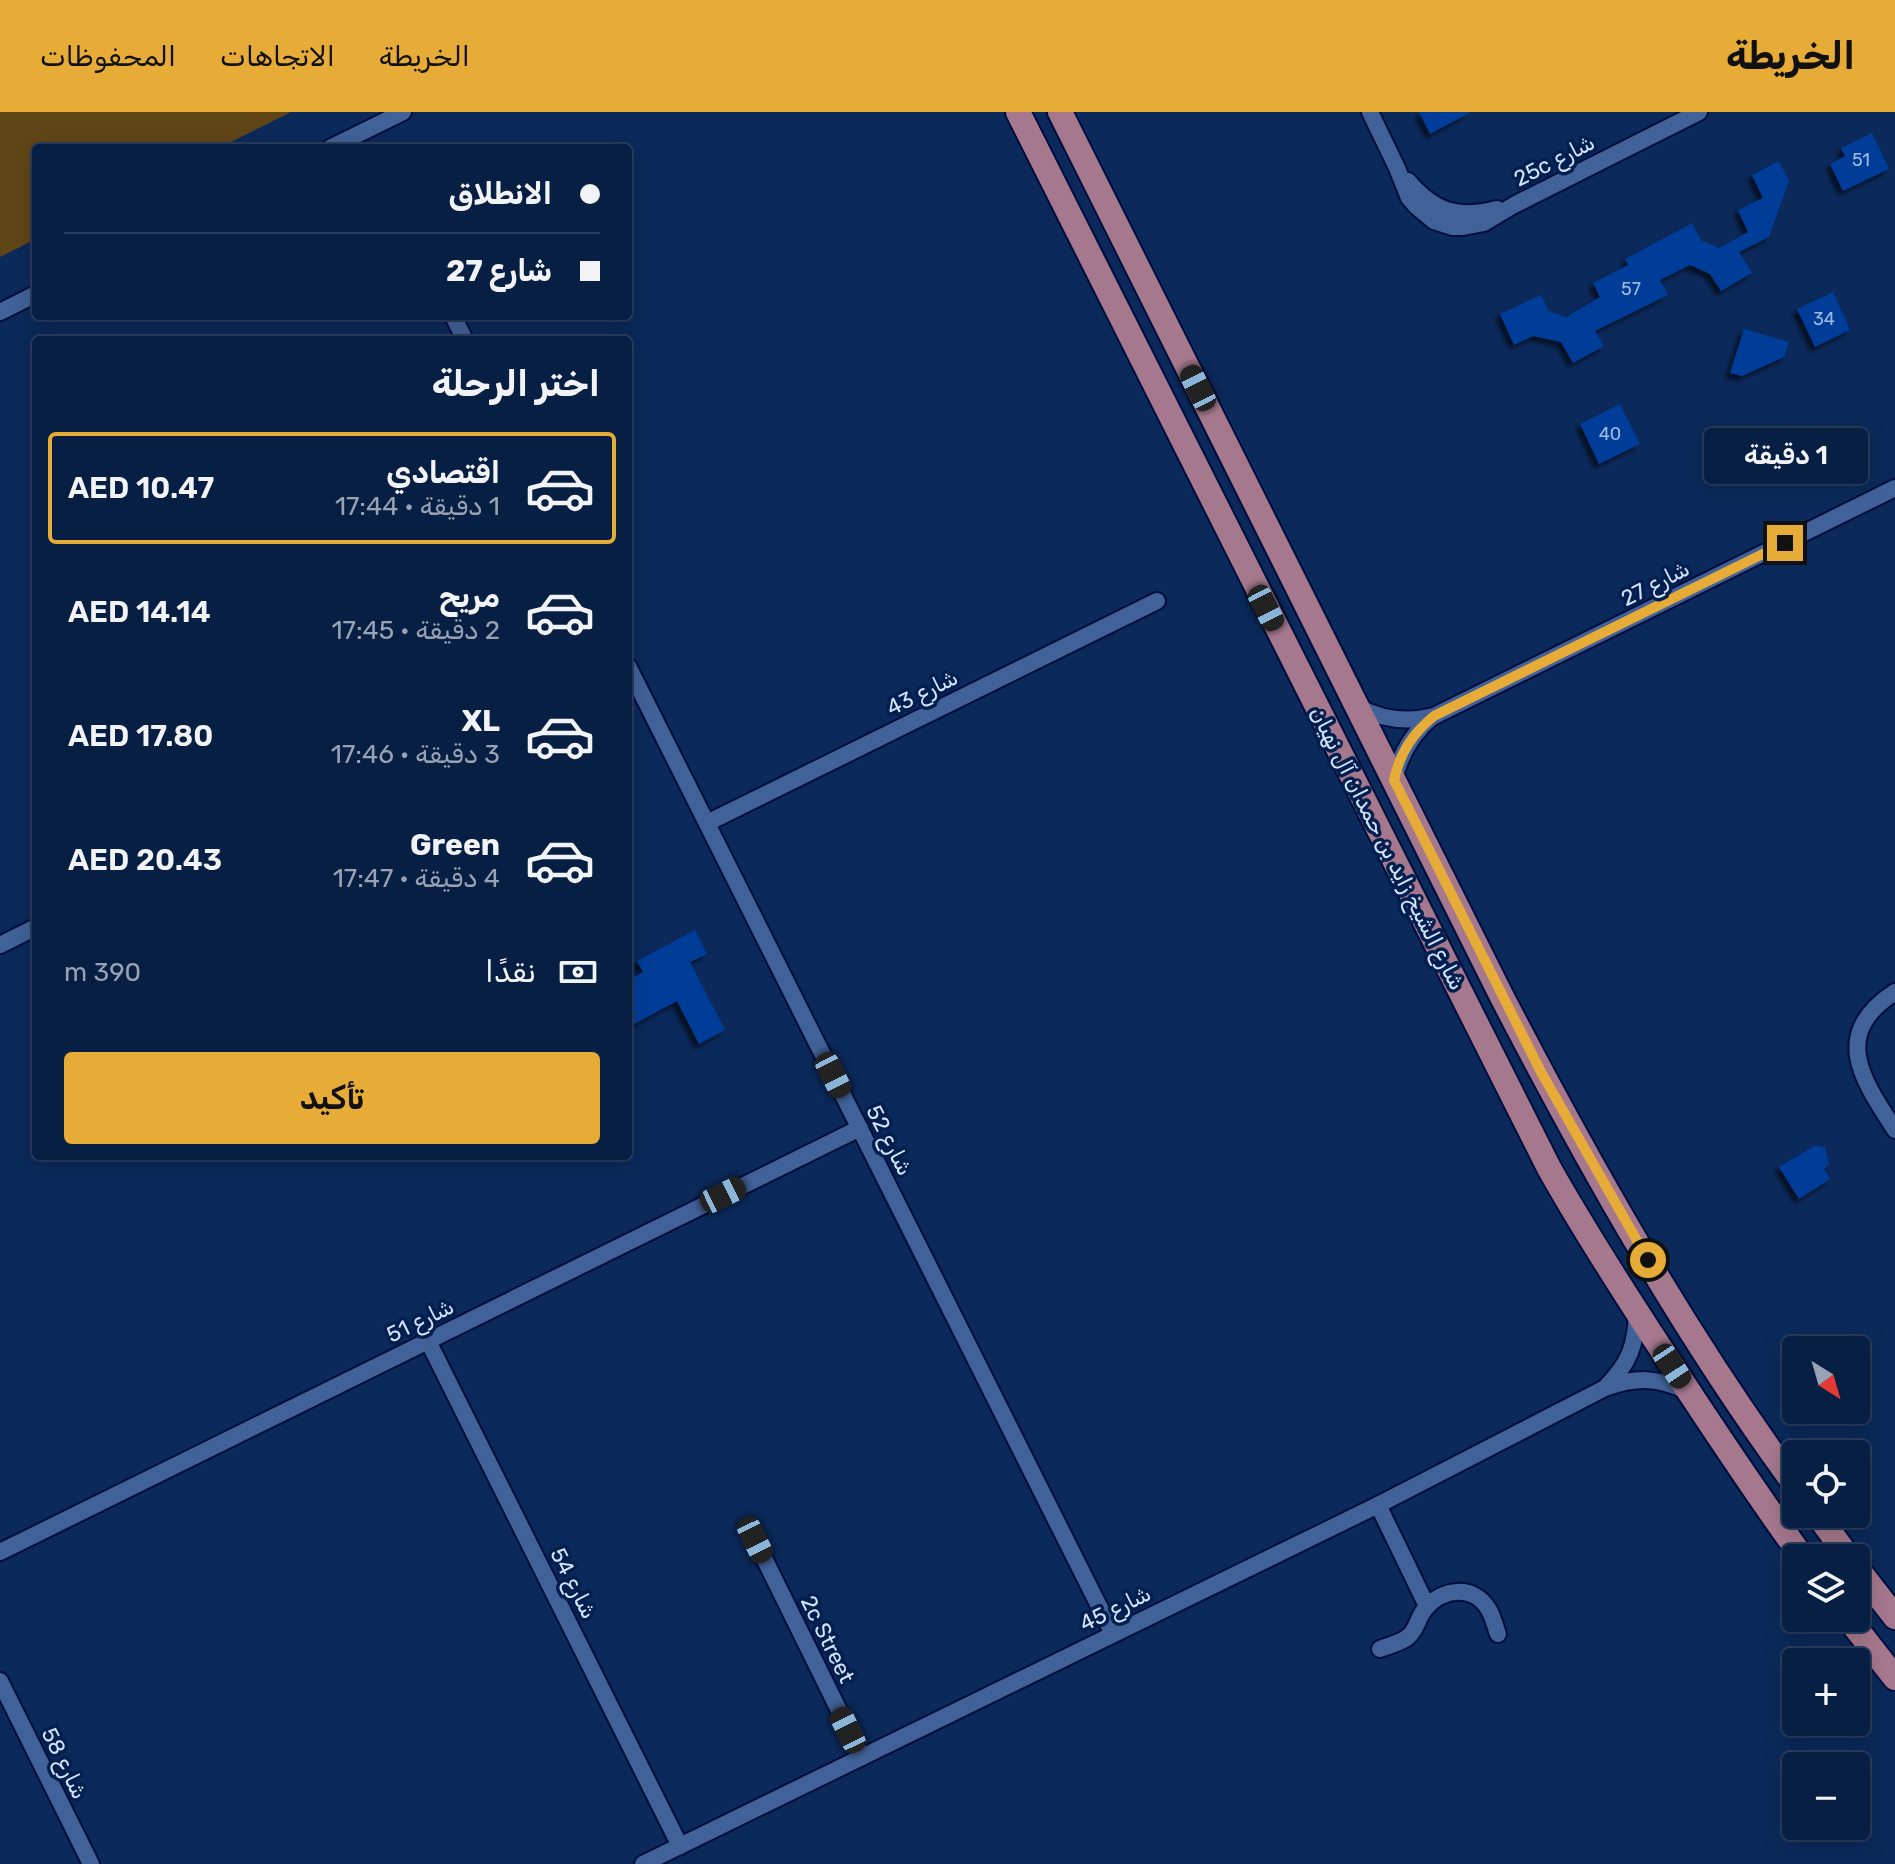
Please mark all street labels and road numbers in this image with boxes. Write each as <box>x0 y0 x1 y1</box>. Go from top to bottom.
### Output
street label: 25c شارع <box>1509 129 1600 194</box>
street label: شارع 27 <box>1616 555 1695 614</box>
street label: شارع 43 <box>882 664 963 723</box>
street label: شارع الشيخ زايد بن حمدان آل نهيان <box>1302 702 1471 995</box>
street label: شارع 52 <box>859 1101 919 1181</box>
street label: شارع 51 <box>382 1293 459 1350</box>
street label: شارع 54 <box>542 1543 603 1624</box>
street label: شارع 45 <box>1075 1580 1156 1639</box>
street label: 2c Street <box>795 1591 860 1688</box>
street label: شارع 58 <box>34 1723 93 1804</box>

